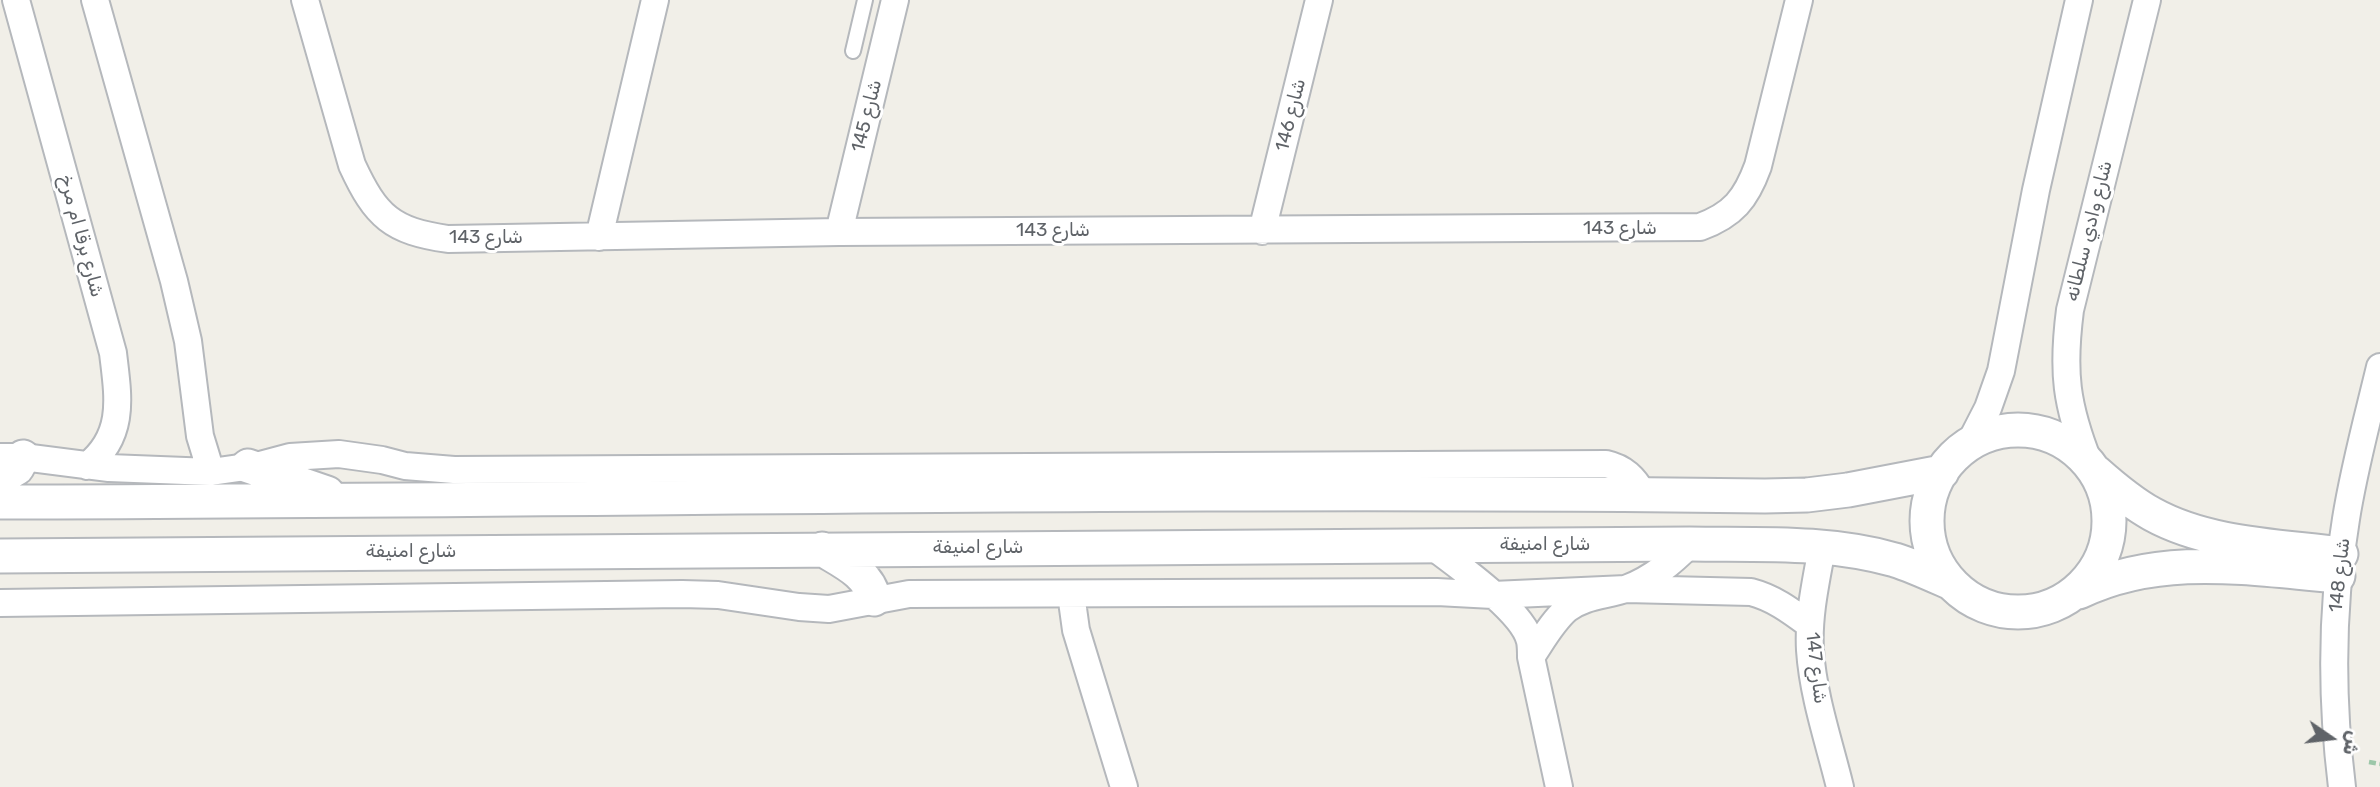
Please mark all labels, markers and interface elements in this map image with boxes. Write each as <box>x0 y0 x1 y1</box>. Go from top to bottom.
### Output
street label: شارع 146 <box>1271 76 1311 154</box>
street label: شارع 145 <box>847 77 887 155</box>
street label: شارع وادي سلطانه <box>2061 158 2117 304</box>
street label: شارع برقا ام مرخ <box>54 172 108 300</box>
street label: شارع 143 <box>1583 218 1657 240</box>
street label: شارع 143 <box>1016 220 1090 242</box>
street label: شارع 143 <box>449 227 523 249</box>
street label: شارع امنيفة <box>1499 534 1591 556</box>
street label: شارع امنيفة <box>932 537 1024 559</box>
street label: شارع 148 <box>2325 537 2355 613</box>
street label: شارع امنيفة <box>365 541 457 563</box>
street label: شارع 147 <box>1800 631 1832 705</box>
north arrow <box>2296 703 2366 773</box>
text: ش <box>2338 729 2366 758</box>

